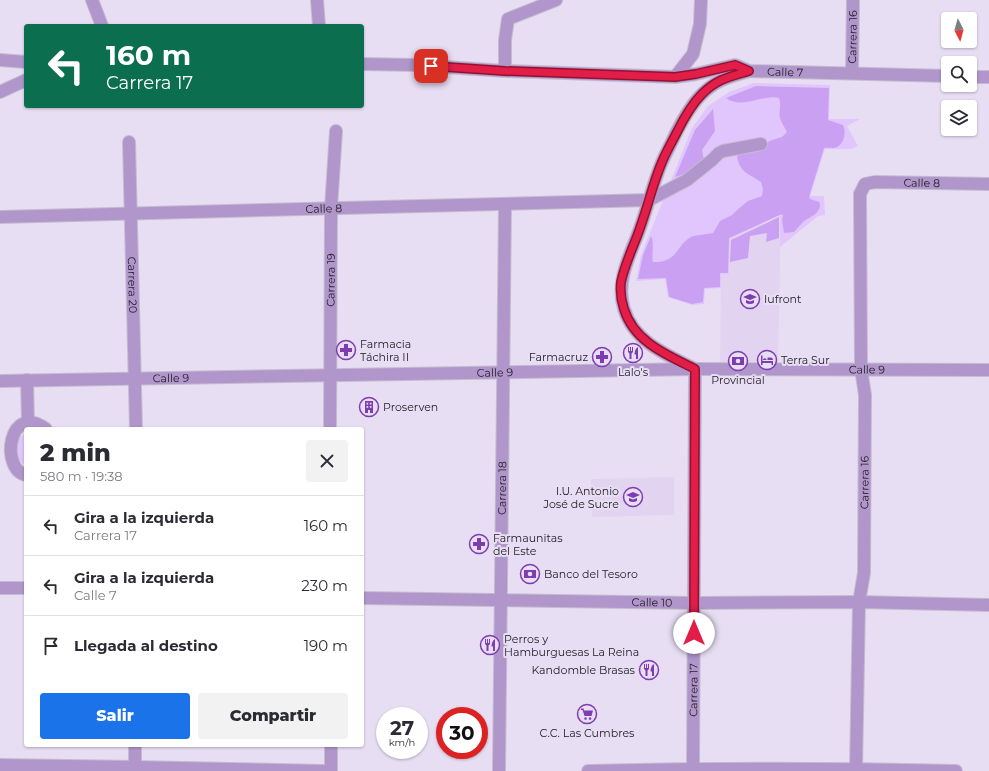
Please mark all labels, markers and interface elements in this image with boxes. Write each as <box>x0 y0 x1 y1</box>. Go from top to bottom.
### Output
street label: Carrera 16 <box>845 10 860 64</box>
north arrow <box>941 12 977 48</box>
map controls <box>941 12 977 136</box>
text: 160 m <box>106 38 191 72</box>
icon: left <box>40 40 92 92</box>
pin <box>414 49 448 83</box>
icon: arrive <box>420 55 442 77</box>
button: search <box>941 56 977 92</box>
street label: Calle 7 <box>767 64 803 79</box>
text: Carrera 17 <box>106 72 193 94</box>
button: layers <box>941 100 977 136</box>
street label: Calle 8 <box>903 176 940 190</box>
street label: Calle 8 <box>305 201 342 216</box>
street label: Carrera 19 <box>324 253 338 307</box>
street label: Carrera 20 <box>125 257 140 313</box>
school or university icon: Iufront <box>739 288 761 310</box>
place label: Iufront <box>764 292 802 306</box>
place label: Farmacia Táchira II <box>360 337 411 364</box>
pharmacy icon: Farmacia Táchira II <box>335 339 357 361</box>
restaurant icon: Lalo's <box>622 342 644 364</box>
pharmacy icon: Farmacruz <box>591 346 613 368</box>
hotel icon: Terra Sur <box>756 349 778 371</box>
place label: Farmacruz <box>529 350 588 364</box>
bank icon: Provincial <box>727 350 749 372</box>
place label: Terra Sur <box>781 353 830 367</box>
street label: Calle 9 <box>849 363 885 377</box>
street label: Calle 9 <box>477 365 514 380</box>
place label: Lalo's <box>618 365 649 379</box>
street label: Calle 9 <box>153 371 190 385</box>
place label: Provincial <box>711 373 765 387</box>
building icon: Proserven <box>358 396 380 418</box>
place label: Proserven <box>383 400 438 414</box>
text: 2 min <box>40 438 111 467</box>
button: close <box>306 440 348 482</box>
street label: Carrera 16 <box>857 455 872 509</box>
street label: Carrera 18 <box>495 461 509 515</box>
text: 580 m · 19:38 <box>40 468 123 484</box>
place label: I.U. Antonio José de Sucre <box>542 484 619 511</box>
school or university icon: I.U. Antonio José de Sucre <box>622 486 644 508</box>
text: Gira a la izquierda <box>74 508 214 527</box>
icon: left <box>40 515 62 537</box>
text: 160 m <box>304 516 348 535</box>
text: Carrera 17 <box>74 527 137 543</box>
place label: Farmaunitas del Este <box>493 531 563 558</box>
pharmacy icon: Farmaunitas del Este <box>468 533 490 555</box>
bank icon: Banco del Tesoro <box>519 563 541 585</box>
place label: Banco del Tesoro <box>544 567 638 581</box>
text: Gira a la izquierda <box>74 568 214 587</box>
icon: left <box>40 575 62 597</box>
text: 230 m <box>301 576 348 595</box>
text: Calle 7 <box>74 587 117 603</box>
street label: Calle 10 <box>631 595 673 610</box>
position arrow <box>673 612 715 654</box>
place label: Perros y Hamburguesas La Reina <box>504 632 639 659</box>
restaurant icon: Perros y Hamburguesas La Reina <box>479 634 501 656</box>
icon: arrive <box>40 635 62 657</box>
text: Llegada al destino <box>74 636 218 655</box>
text: 190 m <box>304 636 348 655</box>
restaurant icon: Kandomble Brasas <box>638 659 660 681</box>
place label: Kandomble Brasas <box>531 663 636 677</box>
street label: Carrera 17 <box>686 663 701 717</box>
button: Salir <box>40 693 190 739</box>
button: Compartir <box>198 693 348 739</box>
supermarket icon: C.C. Las Cumbres <box>576 703 598 725</box>
speed limit sign: 30 <box>436 707 488 759</box>
text: 27 <box>390 716 414 740</box>
place label: C.C. Las Cumbres <box>540 726 635 740</box>
text: km/h <box>389 736 415 749</box>

